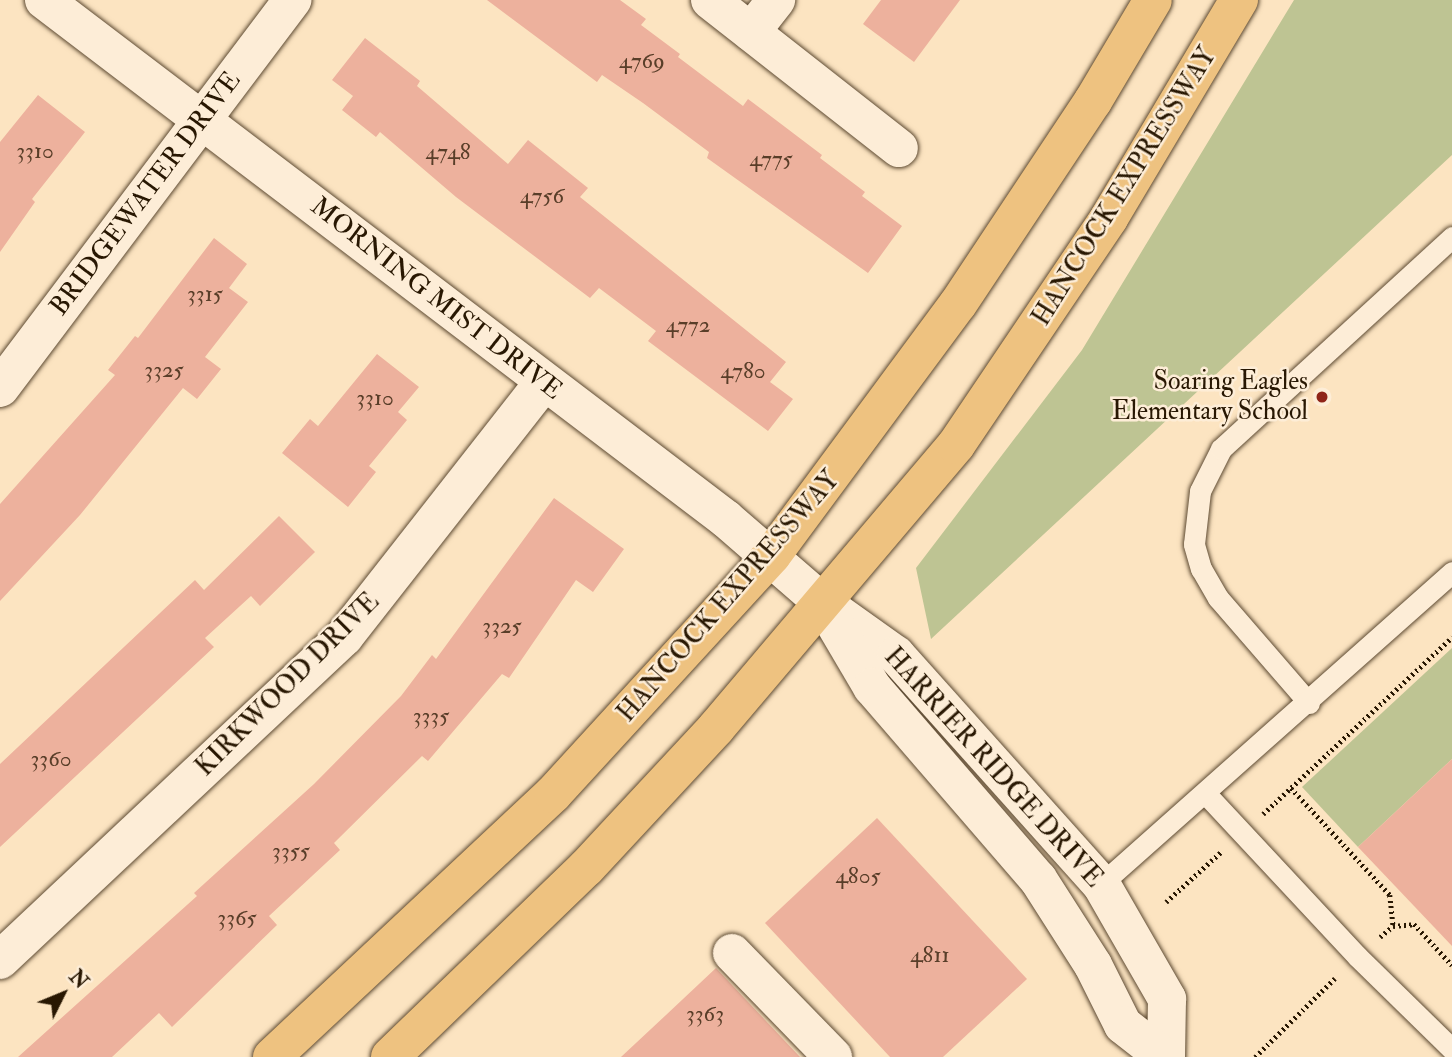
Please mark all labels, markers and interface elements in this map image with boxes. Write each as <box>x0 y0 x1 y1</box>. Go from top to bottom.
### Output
street label: HANCOCK EXPRESSWAY <box>1026 42 1224 332</box>
house number: 4769 <box>619 47 665 75</box>
street label: BRIDGEWATER DRIVE <box>44 66 248 322</box>
house number: 3310 <box>16 137 54 165</box>
house number: 4748 <box>425 138 471 166</box>
house number: 4775 <box>749 145 793 173</box>
house number: 4756 <box>520 182 564 210</box>
street label: MORNING MIST DRIVE <box>304 191 568 407</box>
house number: 3315 <box>187 280 223 308</box>
house number: 4772 <box>666 311 710 339</box>
house number: 3325 <box>144 356 184 384</box>
house number: 4780 <box>720 357 766 385</box>
place label: Soaring Eagles Elementary School <box>1112 366 1308 428</box>
house number: 3310 <box>356 384 394 412</box>
marker: Soaring Eagles Elementary School <box>1314 389 1330 405</box>
street label: HANCOCK EXPRESSWAY <box>611 465 847 729</box>
street label: KIRKWOOD DRIVE <box>190 587 386 783</box>
house number: 3325 <box>482 612 522 640</box>
street label: HARRIER RIDGE DRIVE <box>877 642 1109 894</box>
house number: 3335 <box>413 702 449 730</box>
house number: 3360 <box>30 745 72 773</box>
house number: 3355 <box>272 837 310 865</box>
house number: 4805 <box>835 862 881 890</box>
house number: 3365 <box>217 904 257 932</box>
house number: 4811 <box>910 941 950 969</box>
north arrow <box>28 959 98 1029</box>
text: N <box>64 965 93 994</box>
house number: 3363 <box>686 1000 724 1028</box>

